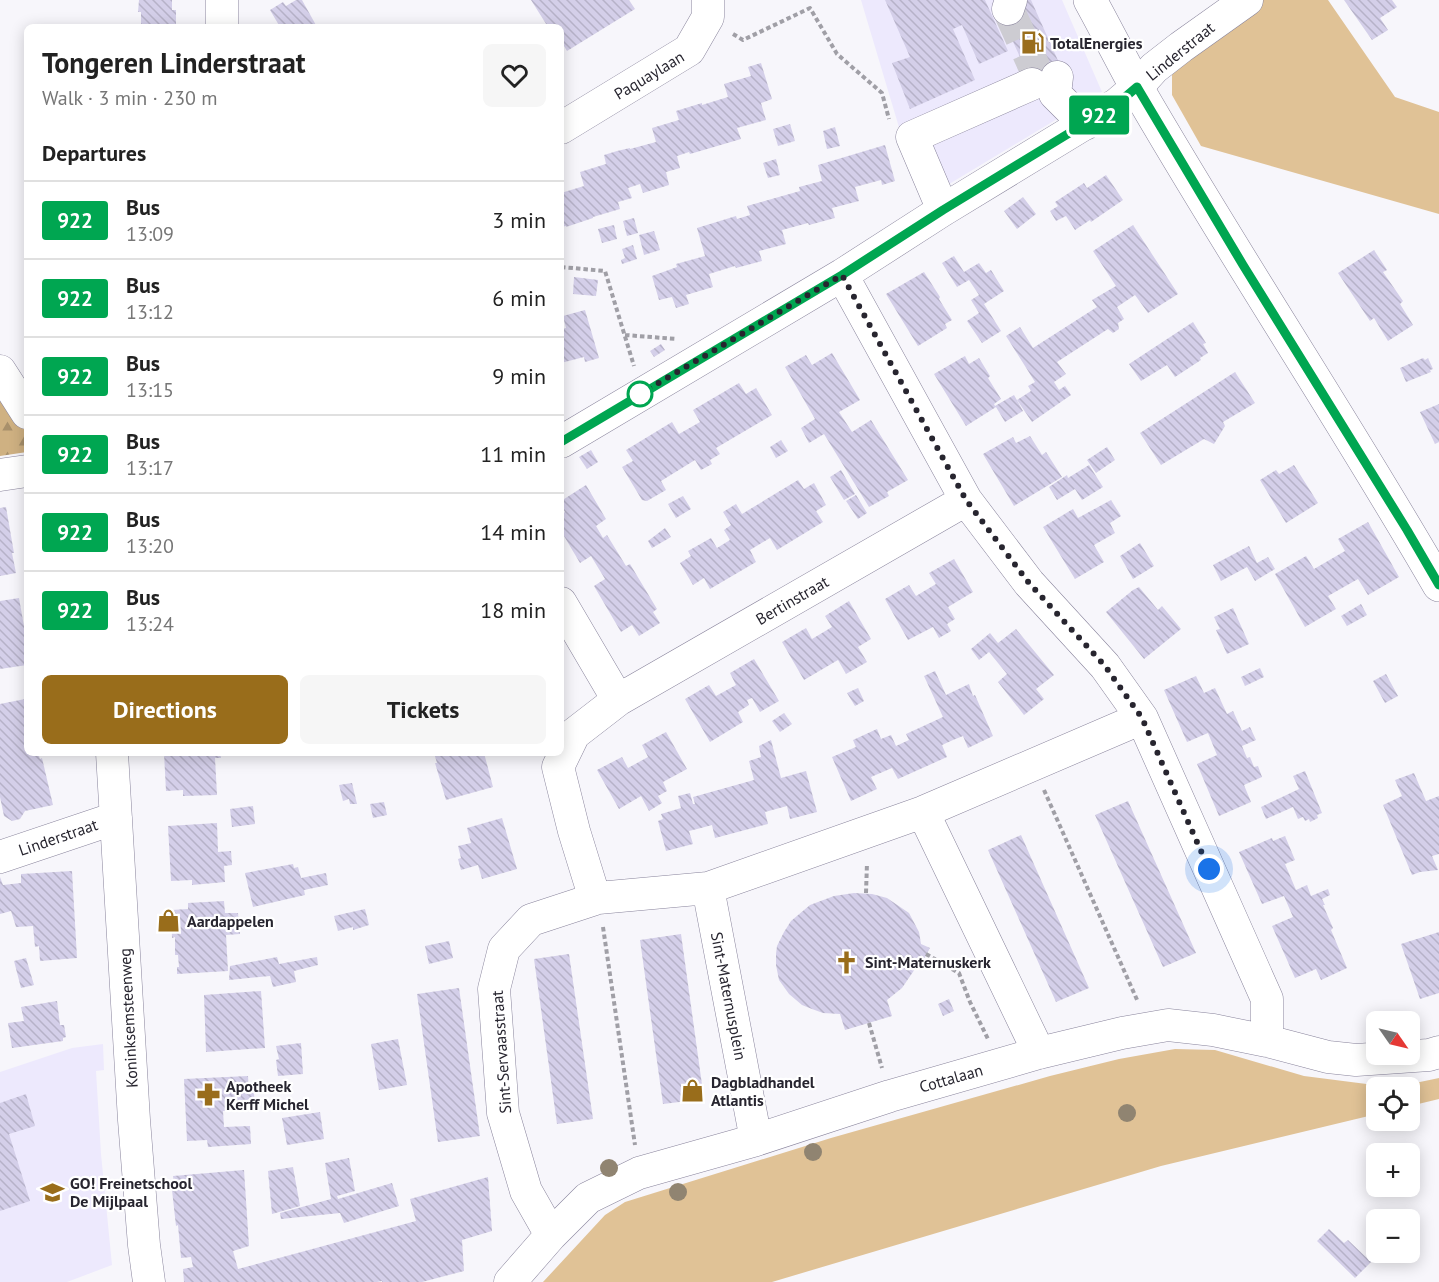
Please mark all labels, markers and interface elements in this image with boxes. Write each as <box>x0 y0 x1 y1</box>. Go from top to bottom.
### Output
street label: Linderstraat <box>1142 17 1219 85</box>
fuel station icon: TotalEnergies <box>1019 30 1045 56</box>
place label: TotalEnergies <box>1050 33 1143 53</box>
text: Tongeren Linderstraat <box>42 44 306 81</box>
button: heart <box>483 44 546 107</box>
street label: Paquaylaan <box>610 46 688 104</box>
text: Walk · 3 min · 230 m <box>42 85 218 111</box>
line badge: 922 <box>1064 96 1134 134</box>
text: 922 <box>1081 102 1117 129</box>
text: Departures <box>42 139 146 167</box>
text: Bus <box>126 193 160 221</box>
text: 3 min <box>492 206 546 234</box>
text: 922 <box>57 207 93 234</box>
text: 13:09 <box>126 221 174 247</box>
text: Bus <box>126 271 160 299</box>
text: 6 min <box>492 284 546 312</box>
text: 922 <box>57 285 93 312</box>
text: 13:12 <box>126 299 174 325</box>
text: Bus <box>126 349 160 377</box>
text: 9 min <box>492 362 546 390</box>
text: 922 <box>57 363 93 390</box>
text: 13:15 <box>126 377 174 403</box>
unlabelled marker <box>627 381 653 407</box>
text: Bus <box>126 427 160 455</box>
text: 11 min <box>480 440 546 468</box>
text: 922 <box>57 441 93 468</box>
text: 13:17 <box>126 455 174 481</box>
text: Bus <box>126 505 160 533</box>
text: 14 min <box>480 518 546 546</box>
text: 922 <box>57 519 93 546</box>
text: 13:20 <box>126 533 174 559</box>
street label: Bertinstraat <box>752 571 832 629</box>
text: Bus <box>126 583 160 611</box>
text: 18 min <box>480 596 546 624</box>
text: 922 <box>57 597 93 624</box>
text: 13:24 <box>126 611 174 637</box>
button: Directions <box>42 675 288 744</box>
button: Tickets <box>300 675 546 744</box>
street label: Linderstraat <box>16 814 101 860</box>
your location <box>1194 854 1224 884</box>
shop icon: Aardappelen <box>156 908 182 934</box>
place label: Aardappelen <box>187 911 274 931</box>
street label: Sint-Maternusplein <box>707 930 751 1062</box>
street label: Koninksemsteenweg <box>114 948 142 1088</box>
church icon: Sint-Maternuskerk <box>834 949 860 975</box>
place label: Sint-Maternuskerk <box>865 952 991 972</box>
street label: Sint-Servaasstraat <box>487 989 515 1114</box>
north arrow <box>1366 1011 1420 1065</box>
map controls <box>1366 1011 1420 1263</box>
street label: Cottalaan <box>917 1059 985 1097</box>
place label: Dagbladhandel Atlantis <box>711 1072 815 1110</box>
place label: Apotheek Kerff Michel <box>226 1076 309 1114</box>
button: locate <box>1366 1077 1420 1131</box>
shop icon: Dagbladhandel Atlantis <box>680 1078 706 1104</box>
pharmacy icon: Apotheek Kerff Michel <box>195 1082 221 1108</box>
button: + <box>1366 1143 1420 1197</box>
place label: GO! Freinetschool De Mijlpaal <box>70 1173 192 1211</box>
school or university icon: GO! Freinetschool De Mijlpaal <box>39 1179 65 1205</box>
button: − <box>1366 1209 1420 1263</box>

